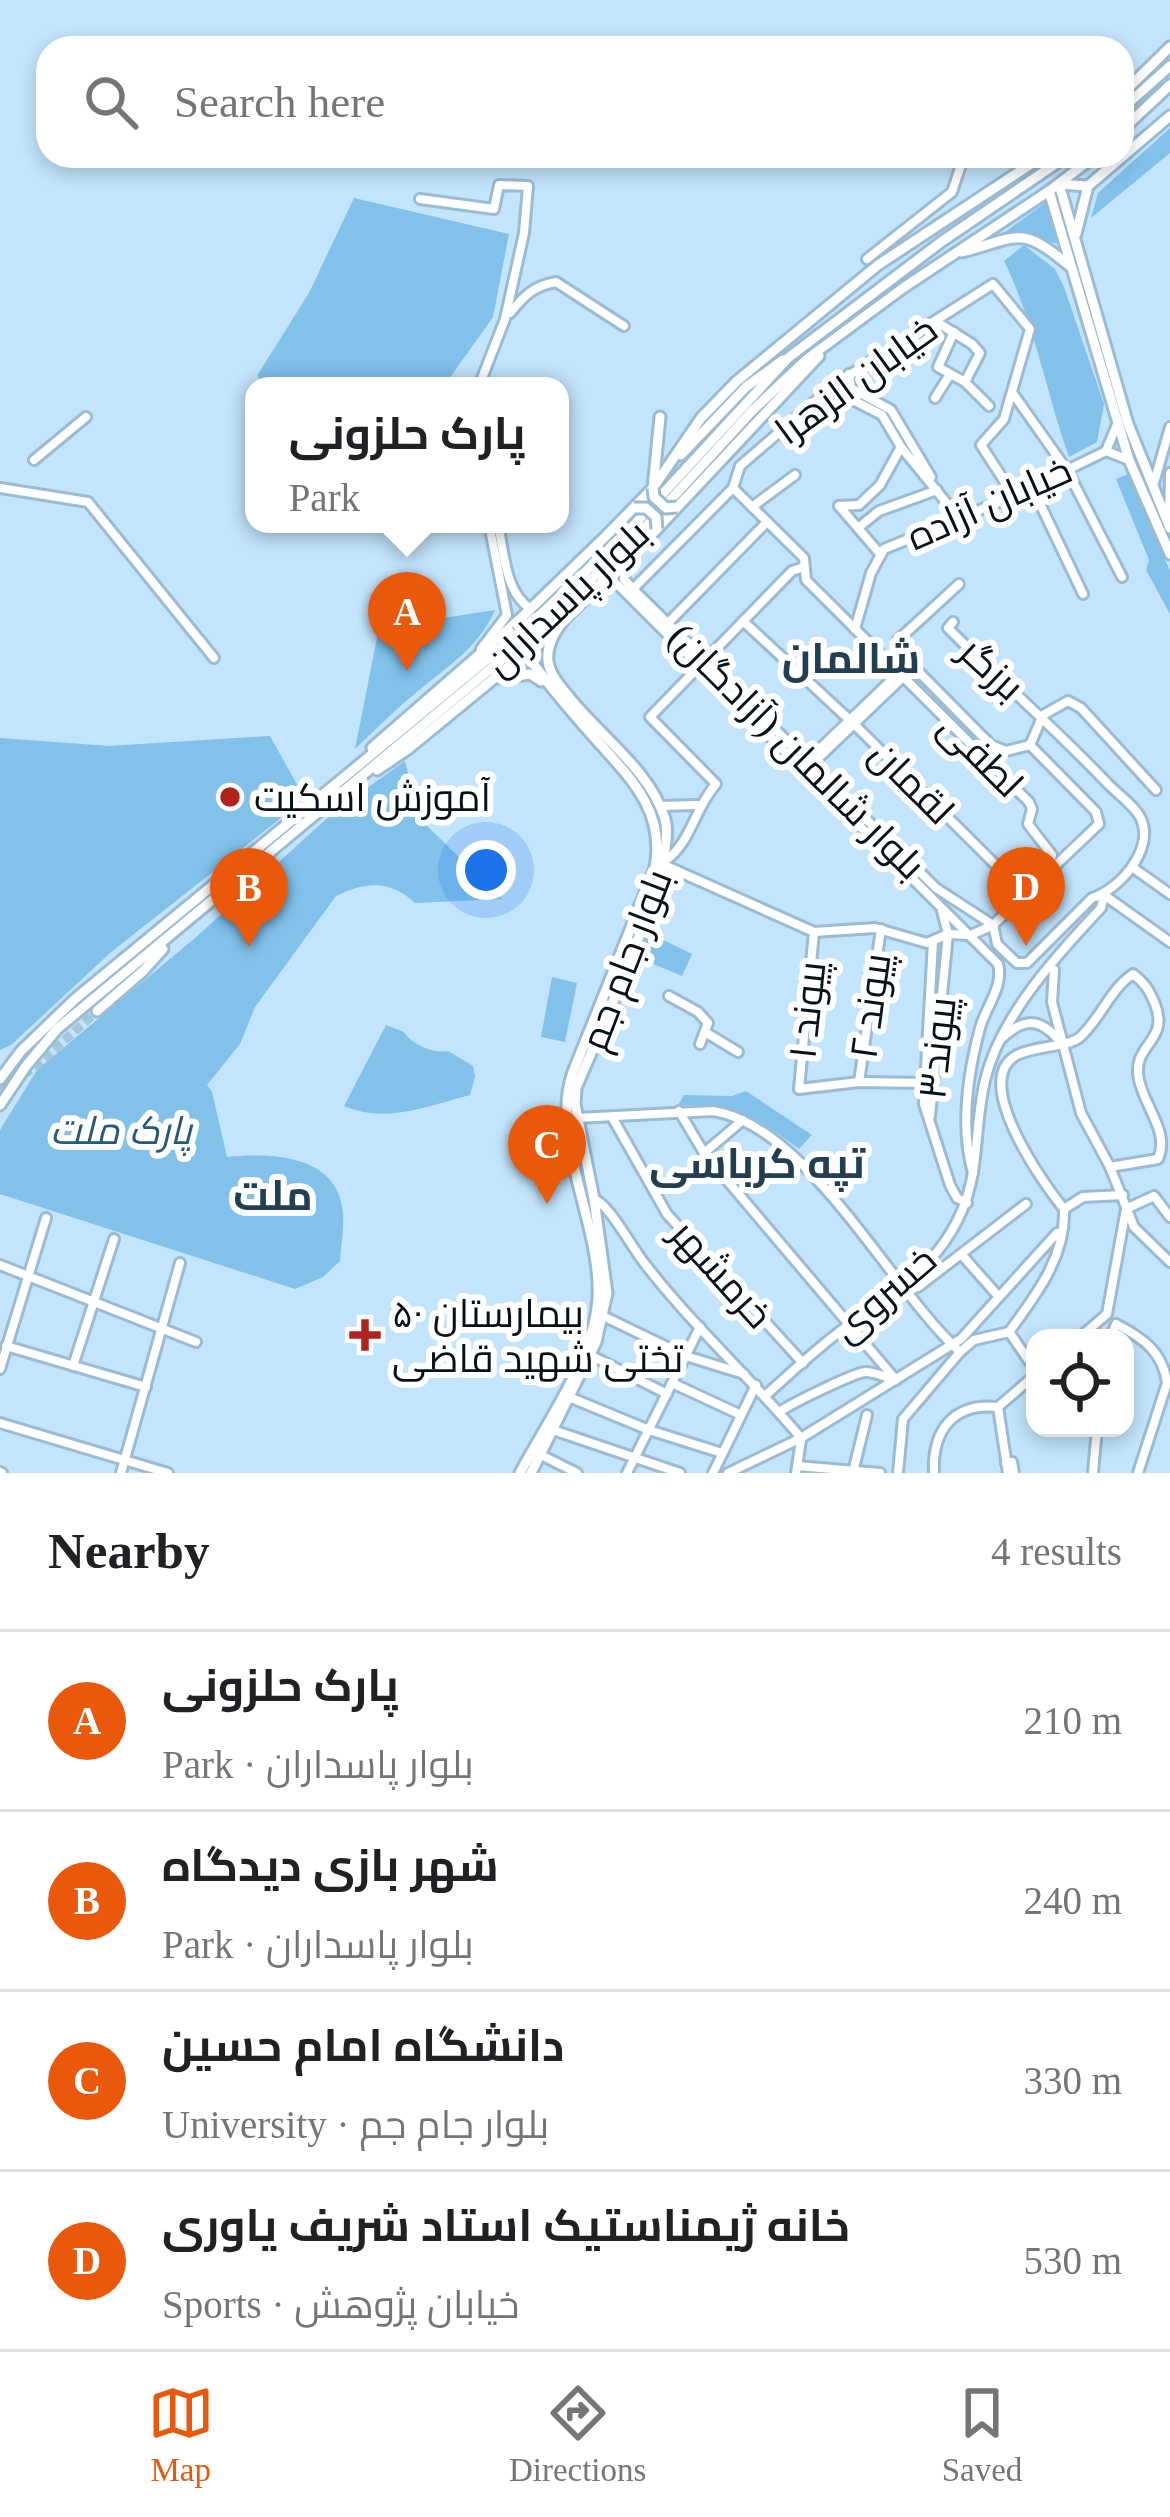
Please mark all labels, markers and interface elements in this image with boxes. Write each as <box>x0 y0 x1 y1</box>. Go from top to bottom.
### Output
search box <box>36 36 1134 168</box>
icon: search <box>78 69 144 135</box>
text: Search here <box>174 77 385 127</box>
street label: خیابان الزهرا <box>767 307 946 454</box>
popup <box>245 377 569 533</box>
text: پارک حلزونی <box>289 409 525 459</box>
street label: خیابان آزاده <box>900 448 1079 560</box>
text: Park <box>289 476 360 519</box>
street label: بلوار پاسداران <box>476 511 660 687</box>
pin: A <box>368 572 446 671</box>
street label: بلوار شالمان (آزادگان) <box>659 614 934 889</box>
street label: برزگر <box>949 628 1032 709</box>
district label: شالمان <box>782 636 920 683</box>
street label: لطفی <box>929 705 1031 807</box>
street label: لقمان <box>860 732 962 834</box>
place label: آموزش اسکیت <box>254 776 491 821</box>
marker: آموزش اسکیت <box>217 784 243 810</box>
your location <box>456 840 516 900</box>
pin: D <box>987 847 1065 946</box>
pin: B <box>210 848 288 947</box>
street label: بلوار جام جم <box>572 864 685 1058</box>
street label: پیوند ۲ <box>841 951 903 1062</box>
street label: پیوند ۱ <box>781 959 837 1061</box>
street label: پیوند۳ <box>910 995 968 1101</box>
pin: C <box>508 1105 586 1204</box>
park label: پارک ملت <box>50 1109 194 1156</box>
district label: تپه کرباسی <box>649 1141 866 1192</box>
district label: ملت <box>233 1173 313 1219</box>
street label: خرمشهر <box>660 1210 781 1338</box>
street label: خسروی <box>824 1238 946 1352</box>
place label: بیمارستان ۵۰ تختی شهید قاضی <box>392 1292 683 1382</box>
marker: بیمارستان ۵۰ تختی شهید قاضی <box>349 1319 381 1351</box>
map controls <box>1026 1329 1134 1437</box>
button: locate <box>1026 1329 1134 1437</box>
text: Nearby <box>48 1523 209 1579</box>
text: 4 results <box>991 1530 1122 1573</box>
text: پارک حلزونی <box>162 1661 399 1711</box>
text: A <box>73 1699 101 1742</box>
text: 210 m <box>1023 1699 1122 1742</box>
text: Park · بلوار پاسداران <box>162 1743 474 1786</box>
text: شهر بازی دیدگاه <box>162 1841 499 1891</box>
text: B <box>74 1879 100 1922</box>
text: 240 m <box>1023 1879 1122 1922</box>
text: Park · بلوار پاسداران <box>162 1923 474 1966</box>
text: دانشگاه امام حسین <box>162 2021 564 2071</box>
text: C <box>73 2059 101 2102</box>
text: 330 m <box>1023 2059 1122 2102</box>
text: University · بلوار جام جم <box>162 2103 549 2146</box>
text: خانه ژیمناستیک استاد شریف یاوری <box>162 2201 850 2251</box>
text: D <box>73 2239 101 2282</box>
text: 530 m <box>1023 2239 1122 2282</box>
text: Sports · خیابان پژوهش <box>162 2283 520 2326</box>
tab: Map <box>148 2380 214 2489</box>
tab: Directions <box>509 2380 646 2489</box>
tab: Saved <box>942 2380 1022 2489</box>

